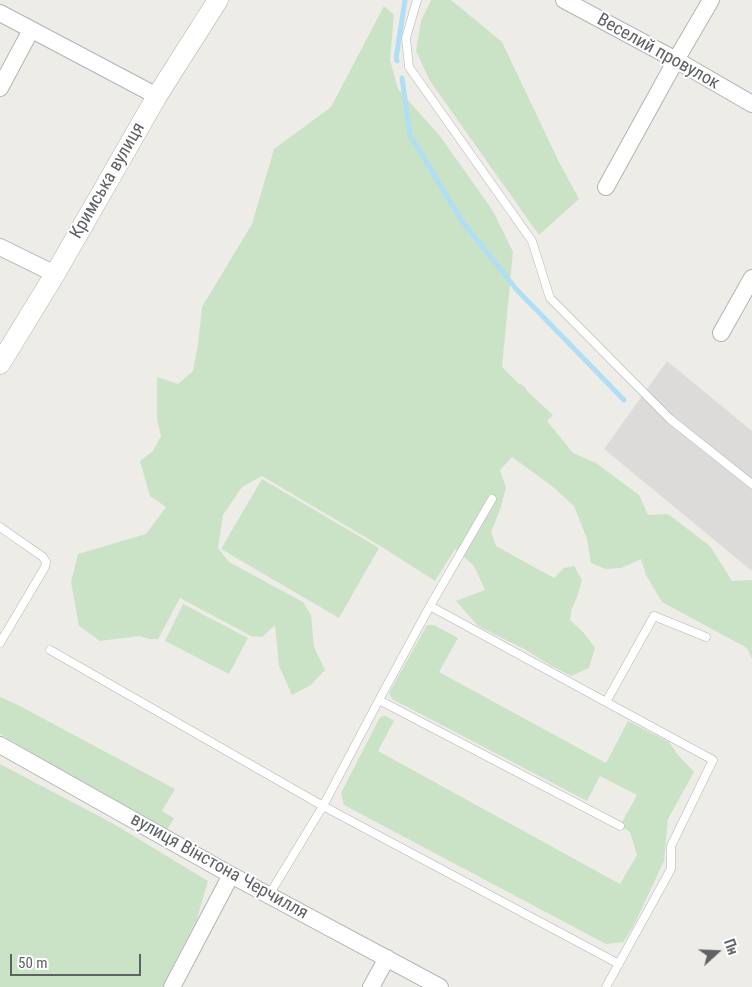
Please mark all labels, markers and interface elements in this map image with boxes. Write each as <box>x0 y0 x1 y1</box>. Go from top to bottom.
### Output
street label: Веселий провулок <box>593 9 723 95</box>
street label: Кримська вулиця <box>66 119 150 243</box>
street label: вулиця Вінстона Черчилля <box>127 809 311 925</box>
north arrow <box>692 927 742 977</box>
text: Пн <box>721 937 741 957</box>
scale bar <box>12 944 144 976</box>
text: 50 m <box>18 954 48 972</box>

